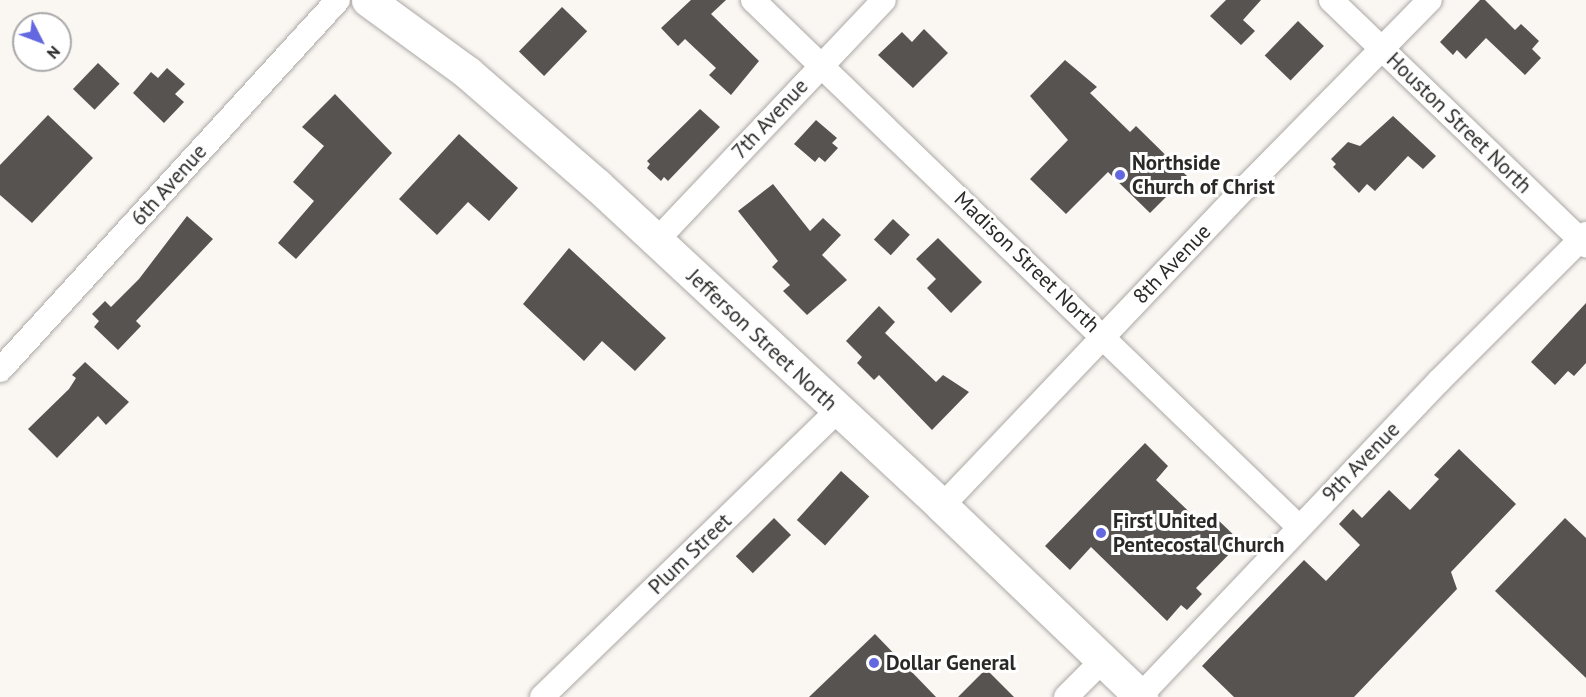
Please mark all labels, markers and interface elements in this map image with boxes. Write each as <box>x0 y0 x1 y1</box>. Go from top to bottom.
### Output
north arrow <box>12 12 72 72</box>
text: N <box>43 42 65 63</box>
street label: Houston Street North <box>1381 47 1537 199</box>
street label: 7th Avenue <box>726 74 814 164</box>
street label: 6th Avenue <box>126 139 212 231</box>
place label: Northside Church of Christ <box>1132 150 1275 200</box>
marker: Northside Church of Christ <box>1113 168 1127 182</box>
street label: Madison Street North <box>949 186 1105 338</box>
street label: 8th Avenue <box>1128 219 1216 309</box>
street label: Jefferson Street North <box>682 264 842 416</box>
street label: 9th Avenue <box>1317 417 1405 507</box>
street label: Plum Street <box>643 508 737 600</box>
place label: First United Pentecostal Church <box>1113 508 1285 558</box>
marker: First United Pentecostal Church <box>1094 526 1108 540</box>
place label: Dollar General <box>886 650 1016 676</box>
marker: Dollar General <box>867 656 881 670</box>

